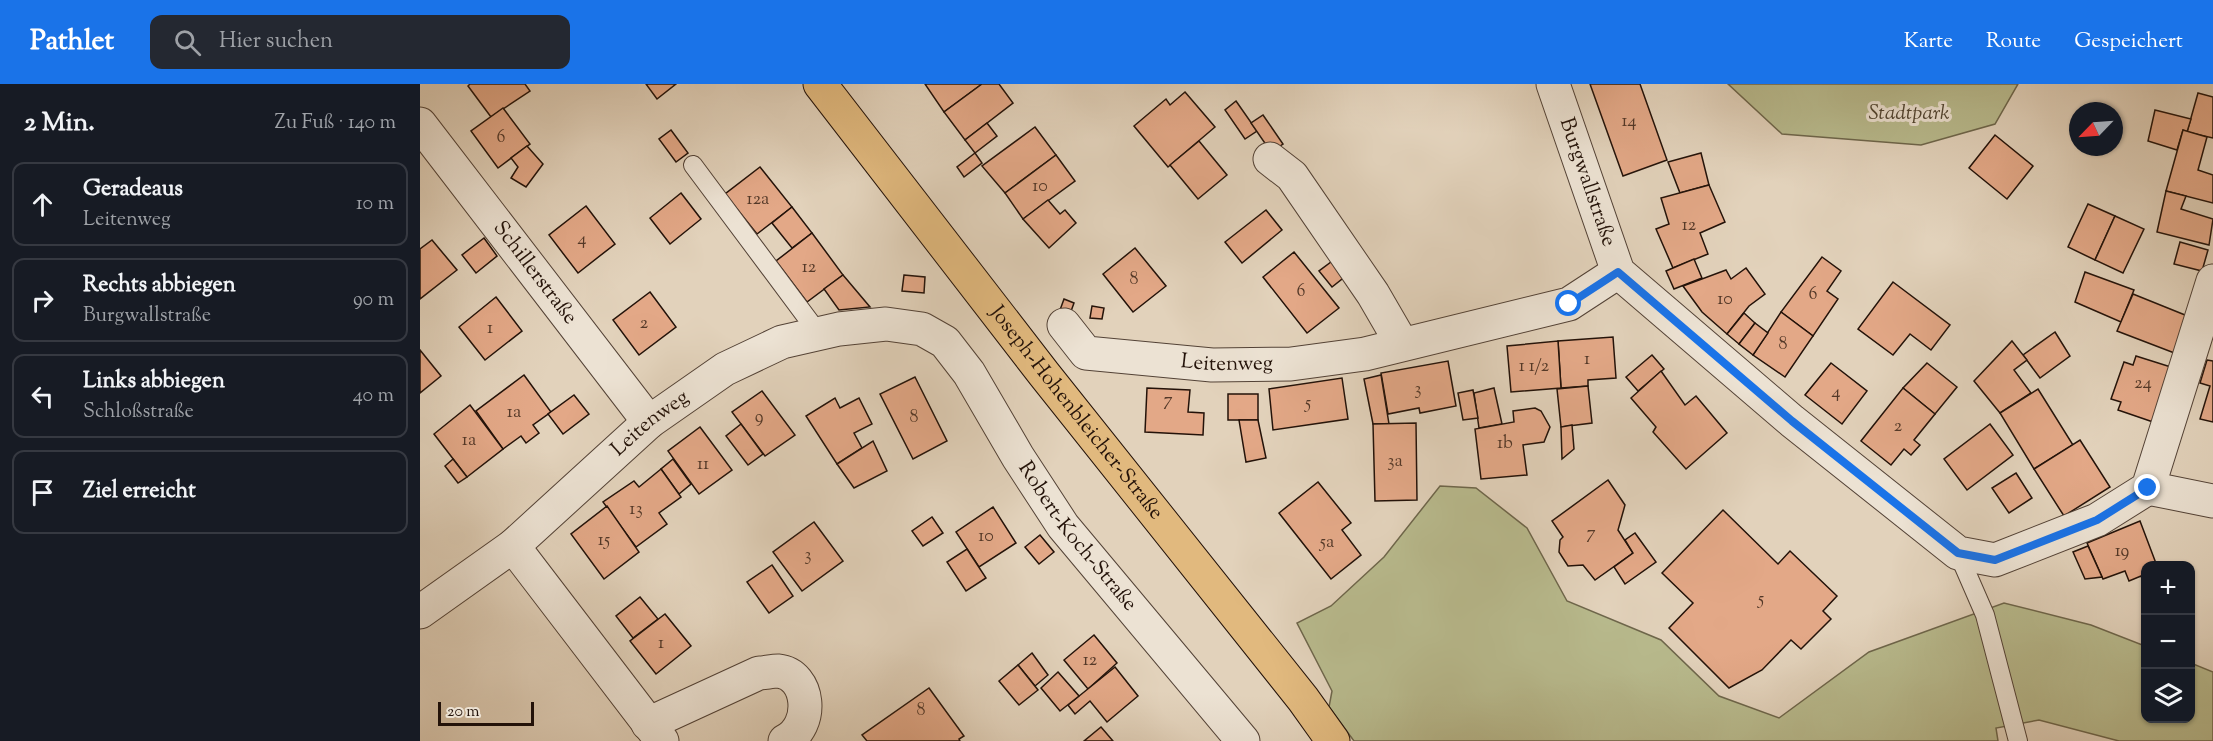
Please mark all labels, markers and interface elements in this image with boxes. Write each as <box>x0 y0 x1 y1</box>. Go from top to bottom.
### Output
search box <box>150 15 570 69</box>
text: Pathlet <box>30 22 114 62</box>
icon: search <box>171 26 204 59</box>
text: Hier suchen <box>219 26 333 58</box>
text: Karte <box>1904 27 1953 57</box>
text: Route <box>1986 27 2041 57</box>
text: Gespeichert <box>2074 27 2183 57</box>
park label: Stadtpark <box>1869 99 1950 129</box>
north arrow <box>2069 102 2123 156</box>
text: 2 Min. <box>24 105 95 142</box>
text: Zu Fuß · 140 m <box>274 109 396 138</box>
house number: 14 <box>1621 109 1637 135</box>
street label: Burgwallstraße <box>1551 114 1623 251</box>
house number: 6 <box>497 125 506 151</box>
text: Geradeaus <box>83 174 183 206</box>
house number: 10 <box>1032 174 1048 200</box>
house number: 12a <box>747 187 769 213</box>
icon: ahead <box>26 188 59 221</box>
text: 10 m <box>356 190 394 219</box>
text: Leitenweg <box>83 206 171 235</box>
house number: 12 <box>1682 213 1697 239</box>
street label: Schillerstraße <box>485 215 584 331</box>
house number: 4 <box>577 227 587 253</box>
house number: 12 <box>802 255 817 281</box>
house number: 8 <box>1130 267 1139 293</box>
text: Rechts abbiegen <box>83 270 236 302</box>
house number: 6 <box>1297 279 1306 305</box>
house number: 6 <box>1809 282 1818 308</box>
icon: right <box>26 284 59 317</box>
text: 90 m <box>353 286 394 315</box>
house number: 10 <box>1717 287 1733 313</box>
route start <box>1555 290 1581 316</box>
street label: Joseph-Hohenbleicher-Straße <box>981 299 1170 527</box>
text: Burgwallstraße <box>83 302 211 331</box>
house number: 2 <box>640 311 649 337</box>
house number: 1 <box>487 316 493 342</box>
house number: 8 <box>1779 332 1788 358</box>
street label: Leitenweg <box>1179 347 1273 380</box>
house number: 1 <box>1584 347 1590 373</box>
house number: 1 1/2 <box>1519 354 1550 380</box>
text: Links abbiegen <box>83 366 225 398</box>
house number: 24 <box>2134 371 2152 397</box>
house number: 3 <box>1414 377 1422 403</box>
icon: left <box>26 380 59 413</box>
house number: 4 <box>1831 380 1841 406</box>
text: 40 m <box>353 382 394 411</box>
street label: Leitenweg <box>605 383 695 464</box>
house number: 7 <box>1163 388 1173 414</box>
house number: 5 <box>1304 391 1311 417</box>
text: Schloßstraße <box>83 398 194 427</box>
house number: 1a <box>507 400 521 426</box>
house number: 9 <box>755 405 764 431</box>
house number: 8 <box>910 405 919 431</box>
house number: 2 <box>1894 414 1903 440</box>
house number: 1a <box>462 428 476 454</box>
house number: 1b <box>1497 431 1513 457</box>
house number: 3a <box>1387 449 1403 475</box>
house number: 11 <box>697 452 709 478</box>
street label: Robert-Koch-Straße <box>1010 456 1144 618</box>
route end <box>2134 474 2160 500</box>
icon: arrive <box>26 476 59 509</box>
text: Ziel erreicht <box>83 476 196 508</box>
house number: 13 <box>629 497 643 523</box>
house number: 7 <box>1586 521 1596 547</box>
house number: 10 <box>978 524 994 550</box>
house number: 15 <box>598 528 610 554</box>
house number: 5a <box>1319 530 1334 556</box>
house number: 19 <box>2115 539 2130 565</box>
house number: 3 <box>804 543 812 569</box>
map controls <box>2141 561 2195 723</box>
button: + <box>2141 561 2195 615</box>
house number: 5 <box>1757 587 1764 613</box>
button: − <box>2141 615 2195 669</box>
house number: 1 <box>658 631 664 657</box>
house number: 12 <box>1083 648 1098 674</box>
button: layers <box>2141 669 2195 723</box>
house number: 8 <box>917 698 926 724</box>
scale bar <box>438 699 534 726</box>
text: 20 m <box>447 701 480 724</box>

